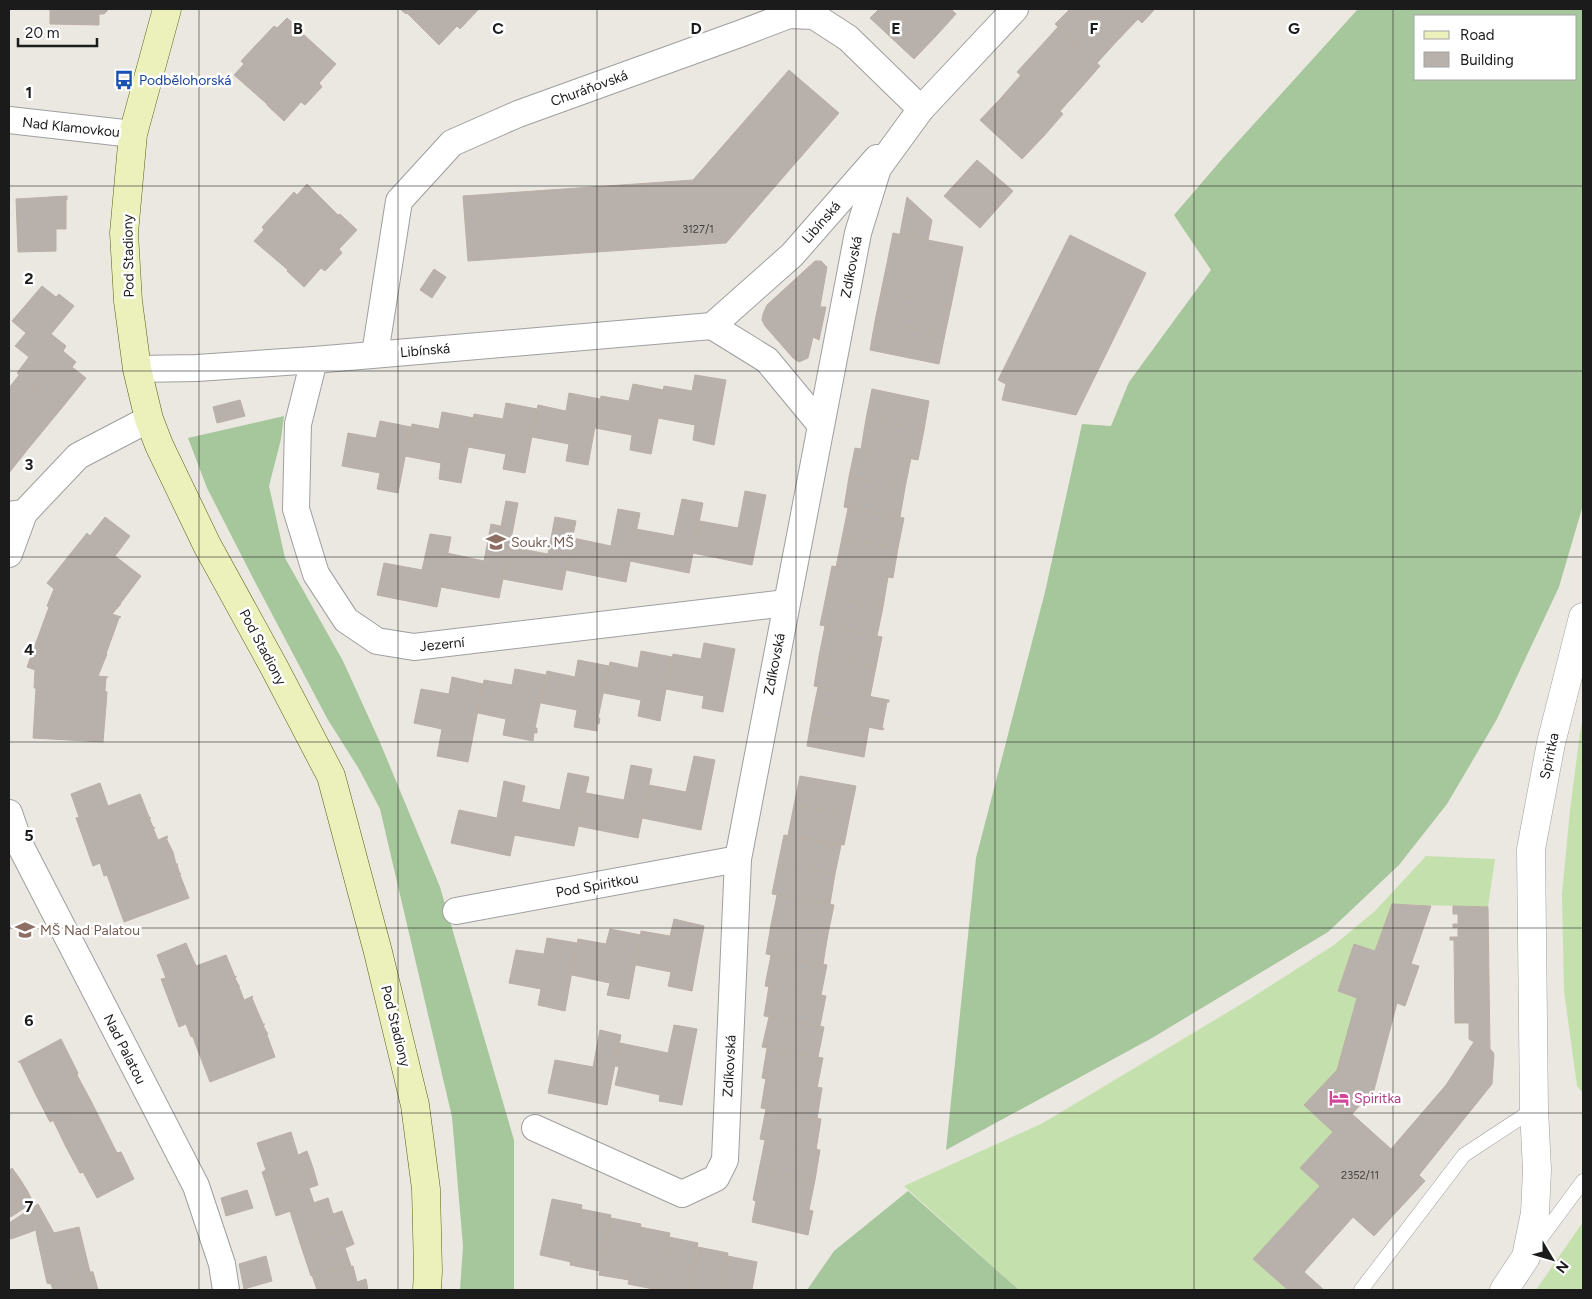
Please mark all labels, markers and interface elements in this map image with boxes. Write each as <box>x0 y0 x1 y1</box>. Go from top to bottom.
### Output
scale bar <box>18 15 96 47</box>
legend <box>1414 15 1577 80</box>
text: B <box>293 19 303 38</box>
text: C <box>492 19 504 38</box>
text: D <box>690 19 702 38</box>
text: E <box>891 19 901 38</box>
text: F <box>1090 19 1099 38</box>
text: G <box>1288 19 1300 38</box>
text: 20 m <box>25 24 59 42</box>
text: Road <box>1460 26 1495 44</box>
text: Building <box>1460 51 1514 69</box>
street label: Churáňovská <box>548 67 630 110</box>
bus stop icon: Podbělohorská <box>113 69 135 91</box>
place label: Podbělohorská <box>139 72 231 89</box>
text: 1 <box>26 83 32 102</box>
street label: Nad Klamovkou <box>21 114 121 141</box>
street label: Libínská <box>799 198 844 247</box>
street label: Pod Stadiony <box>119 214 138 298</box>
house number: 3127/1 <box>682 223 714 236</box>
street label: Zdíkovská <box>837 235 866 299</box>
text: 2 <box>24 269 34 288</box>
street label: Libínská <box>399 340 451 361</box>
text: 3 <box>25 455 34 474</box>
school or university icon: Soukr. MŠ <box>485 531 507 553</box>
place label: Soukr. MŠ <box>511 534 574 551</box>
street label: Pod Stadiony <box>235 606 290 689</box>
street label: Zdíkovská <box>760 632 789 696</box>
street label: Jezerní <box>419 634 466 655</box>
text: 4 <box>24 640 34 659</box>
street label: Spiritka <box>1536 731 1563 781</box>
text: 5 <box>24 826 34 845</box>
street label: Pod Spiritkou <box>554 870 640 901</box>
school or university icon: MŠ Nad Palatou <box>14 919 36 941</box>
place label: MŠ Nad Palatou <box>40 922 140 939</box>
street label: Pod Stadiony <box>377 984 414 1069</box>
text: 6 <box>24 1011 34 1030</box>
street label: Nad Palatou <box>100 1011 149 1087</box>
street label: Zdíkovská <box>719 1034 740 1098</box>
hotel icon: Spiritka <box>1328 1087 1350 1109</box>
place label: Spiritka <box>1354 1090 1401 1107</box>
house number: 2352/11 <box>1341 1169 1379 1182</box>
text: 7 <box>25 1197 34 1216</box>
north arrow <box>1527 1234 1577 1284</box>
text: N <box>1552 1257 1572 1276</box>

